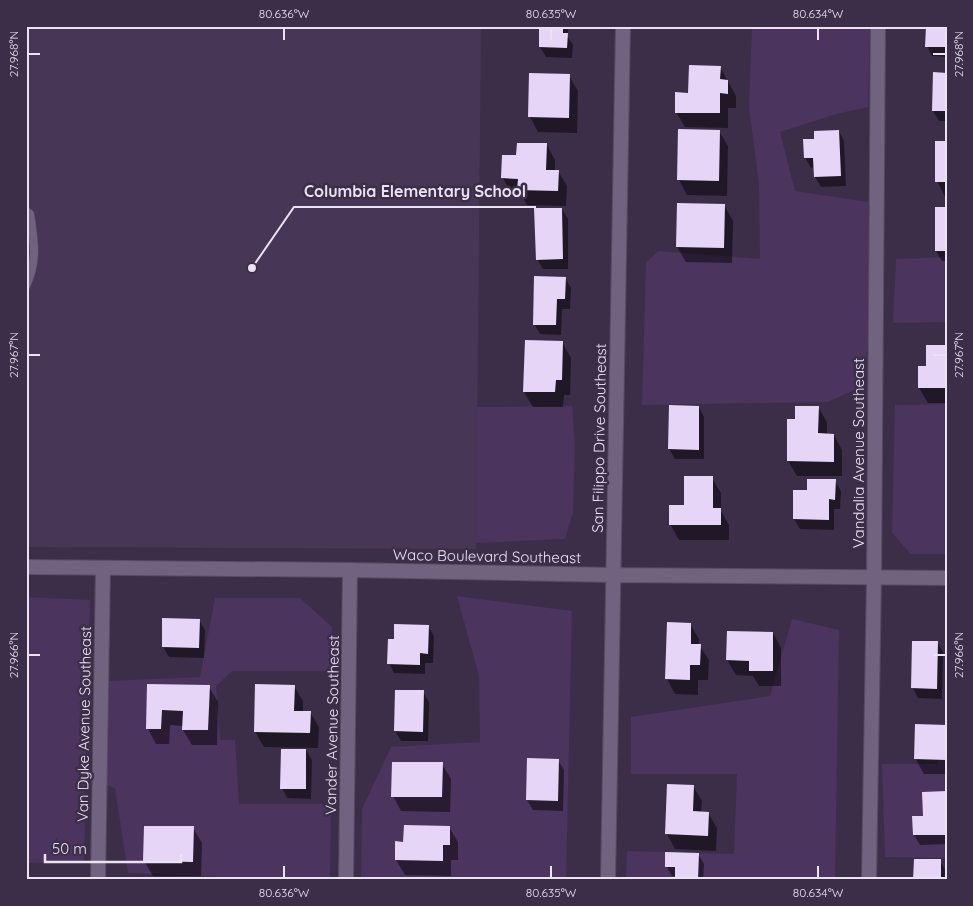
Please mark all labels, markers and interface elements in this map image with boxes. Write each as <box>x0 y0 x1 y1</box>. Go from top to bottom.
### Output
text: 80.636°W <box>259 6 310 21</box>
text: 80.635°W <box>526 6 577 21</box>
text: 80.634°W <box>793 6 844 21</box>
text: 27.968°N <box>6 31 21 77</box>
text: 27.968°N <box>951 31 966 77</box>
callout: Columbia Elementary School <box>294 176 536 207</box>
text: Columbia Elementary School <box>304 181 526 201</box>
text: 27.967°N <box>6 332 21 378</box>
text: 27.967°N <box>951 332 966 378</box>
street label: San Filippo Drive Southeast <box>588 343 610 533</box>
street label: Vandalia Avenue Southeast <box>849 358 868 548</box>
street label: Waco Boulevard Southeast <box>393 545 581 567</box>
street label: Van Dyke Avenue Southeast <box>73 626 95 822</box>
text: 27.966°N <box>6 632 21 678</box>
text: 27.966°N <box>951 632 966 678</box>
street label: Vander Avenue Southeast <box>321 635 343 815</box>
scale bar <box>45 831 181 863</box>
text: 50 m <box>52 839 87 858</box>
text: 80.636°W <box>259 885 310 900</box>
text: 80.635°W <box>526 885 577 900</box>
text: 80.634°W <box>793 885 844 900</box>

